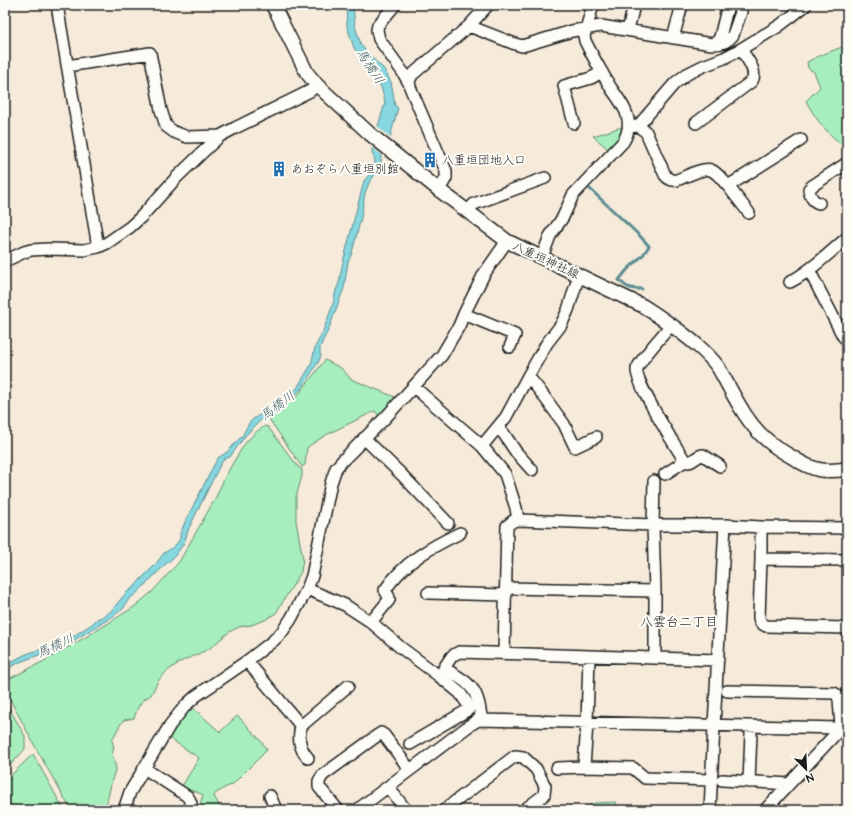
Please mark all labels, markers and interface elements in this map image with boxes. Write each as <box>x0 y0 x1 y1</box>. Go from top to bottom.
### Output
water label: 馬橋川 <box>352 45 388 88</box>
building icon: 八重垣団地入口 <box>421 151 439 169</box>
place label: 八重垣団地入口 <box>442 152 526 169</box>
building icon: あおぞら八重垣別館 <box>270 160 288 178</box>
place label: あおぞら八重垣別館 <box>291 161 399 178</box>
street label: 八重垣神社線 <box>510 238 582 283</box>
water label: 馬橋川 <box>257 387 299 425</box>
district label: 八雲台二丁目 <box>640 613 718 631</box>
water label: 馬橋川 <box>34 630 77 662</box>
north arrow <box>786 749 826 789</box>
text: N <box>804 769 816 786</box>

